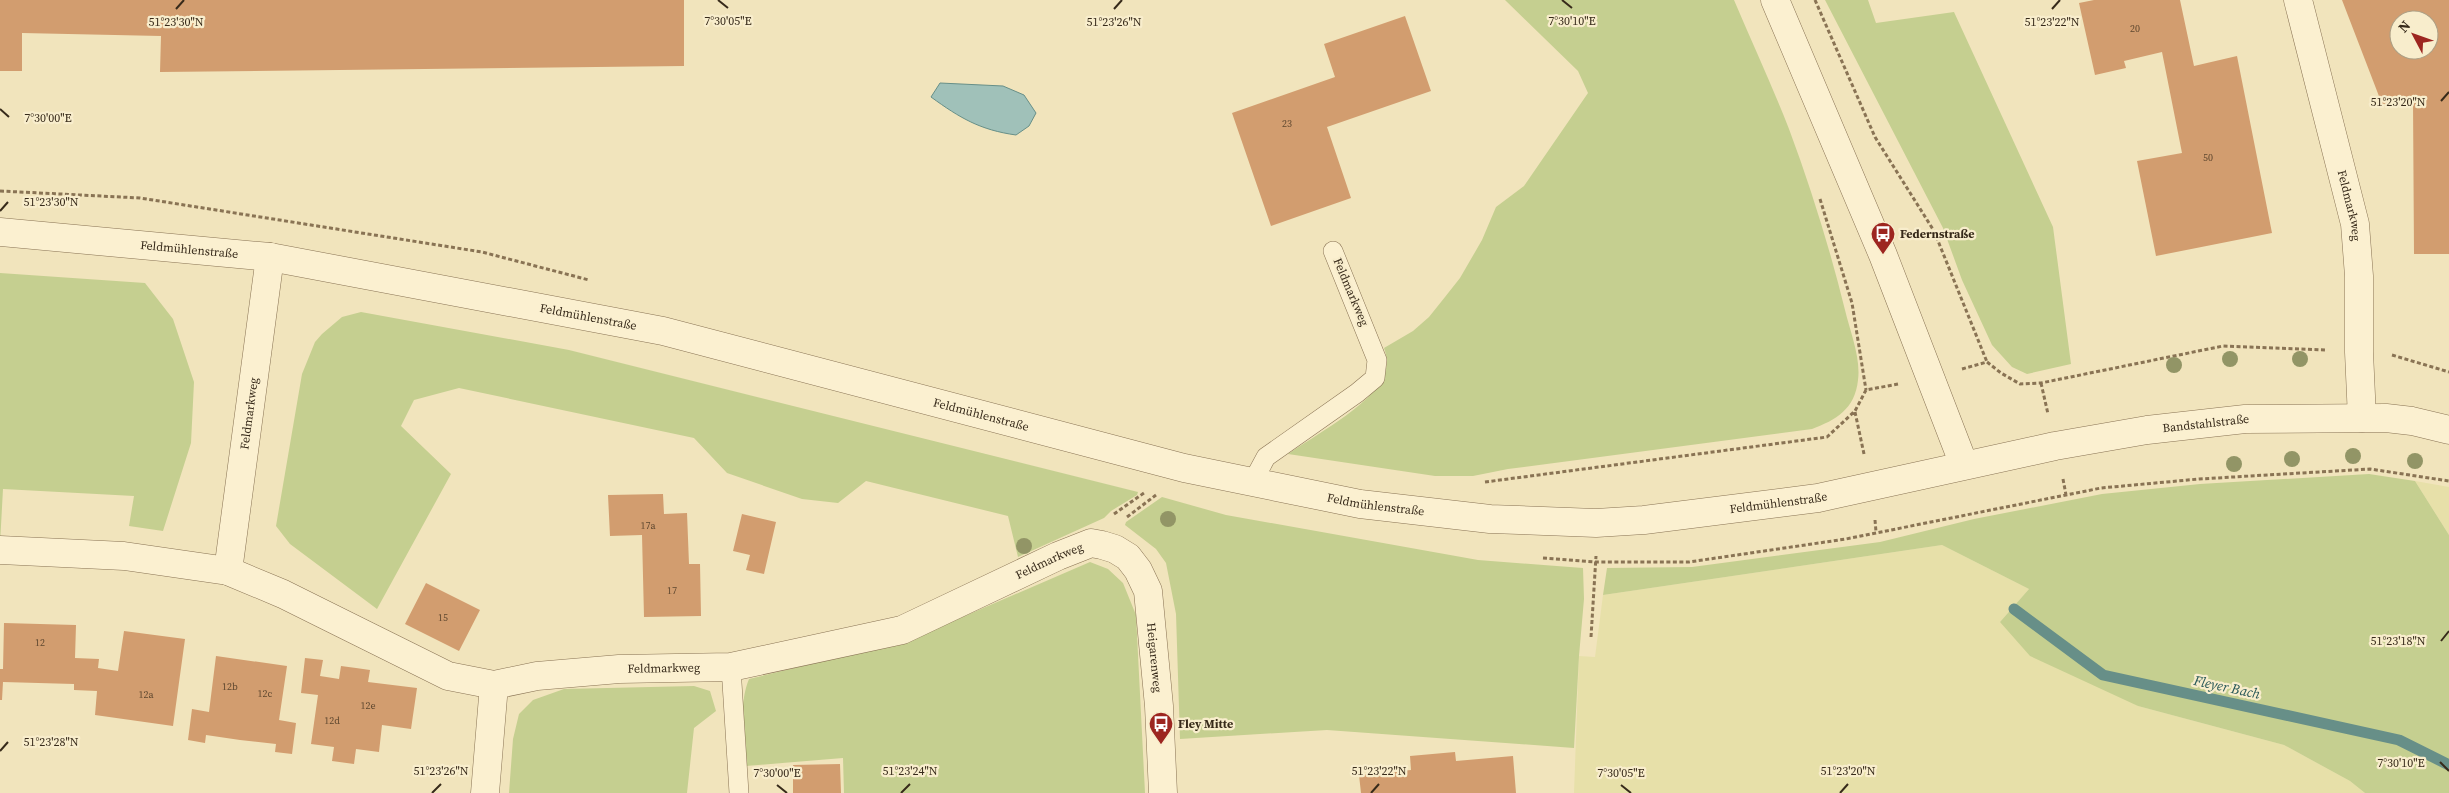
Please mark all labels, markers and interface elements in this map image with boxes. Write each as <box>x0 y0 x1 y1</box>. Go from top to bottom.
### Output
north arrow <box>2389 10 2439 60</box>
text: 7°30'05"E <box>704 13 752 29</box>
text: 7°30'10"E <box>1548 13 1596 29</box>
text: 51°23'30"N <box>148 14 204 30</box>
text: 51°23'26"N <box>1086 14 1142 30</box>
text: 51°23'22"N <box>2024 14 2080 30</box>
text: N <box>2393 16 2415 37</box>
house number: 20 <box>2130 22 2140 35</box>
text: 51°23'20"N <box>2370 94 2426 110</box>
text: 7°30'00"E <box>24 110 72 126</box>
house number: 23 <box>1282 117 1292 130</box>
house number: 50 <box>2203 151 2213 164</box>
street label: Feldmarkweg <box>2334 168 2364 242</box>
text: 51°23'30"N <box>23 194 79 210</box>
bus stop icon: Federnstraße <box>1870 221 1896 255</box>
place label: Federnstraße <box>1900 226 1975 242</box>
street label: Feldmühlenstraße <box>140 237 239 262</box>
street label: Feldmarkweg <box>1329 256 1373 328</box>
street label: Feldmühlenstraße <box>538 300 638 334</box>
street label: Feldmarkweg <box>236 376 262 450</box>
street label: Feldmühlenstraße <box>932 394 1031 435</box>
street label: Bandstahlstraße <box>2162 411 2249 436</box>
street label: Feldmühlenstraße <box>1729 488 1829 517</box>
street label: Feldmühlenstraße <box>1326 489 1425 519</box>
house number: 17a <box>640 519 656 532</box>
street label: Feldmarkweg <box>1013 539 1086 583</box>
house number: 17 <box>667 584 677 597</box>
house number: 15 <box>438 611 448 624</box>
street label: Heigarenweg <box>1143 622 1166 693</box>
text: 51°23'18"N <box>2370 633 2426 649</box>
house number: 12 <box>35 636 45 649</box>
street label: Feldmarkweg <box>627 660 700 677</box>
water label: Fleyer Bach <box>2191 670 2263 704</box>
house number: 12b <box>222 680 238 693</box>
house number: 12c <box>258 687 273 700</box>
house number: 12a <box>138 688 154 701</box>
house number: 12e <box>360 699 376 712</box>
bus stop icon: Fley Mitte <box>1148 711 1174 745</box>
house number: 12d <box>324 714 340 727</box>
place label: Fley Mitte <box>1178 716 1233 732</box>
text: 51°23'28"N <box>23 734 79 750</box>
text: 7°30'10"E <box>2377 755 2425 771</box>
text: 51°23'26"N <box>413 763 469 779</box>
text: 51°23'24"N <box>882 763 938 779</box>
text: 51°23'22"N <box>1351 763 1407 779</box>
text: 51°23'20"N <box>1820 763 1876 779</box>
text: 7°30'00"E <box>753 765 801 781</box>
text: 7°30'05"E <box>1597 765 1645 781</box>

